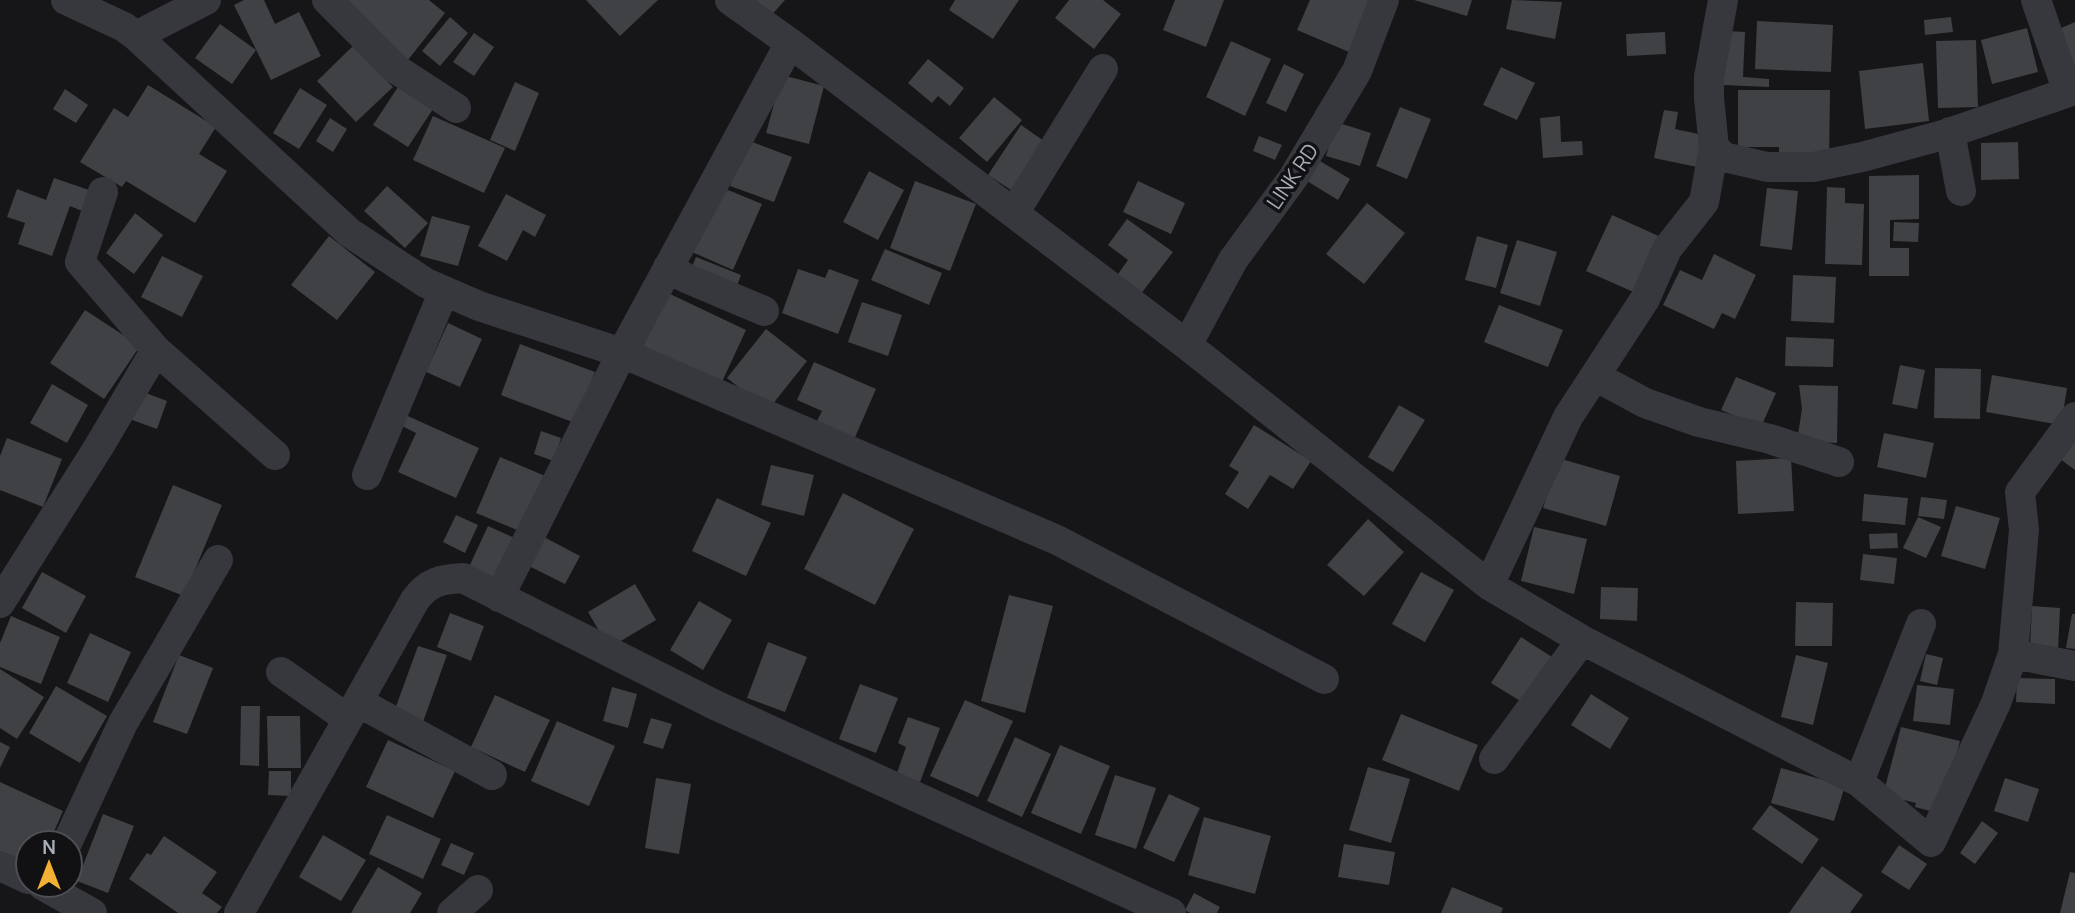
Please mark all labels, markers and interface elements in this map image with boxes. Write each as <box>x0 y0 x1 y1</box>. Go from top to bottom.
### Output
street label: LINK RD <box>1260 138 1324 214</box>
north arrow <box>14 829 84 899</box>
text: N <box>42 834 56 860</box>

